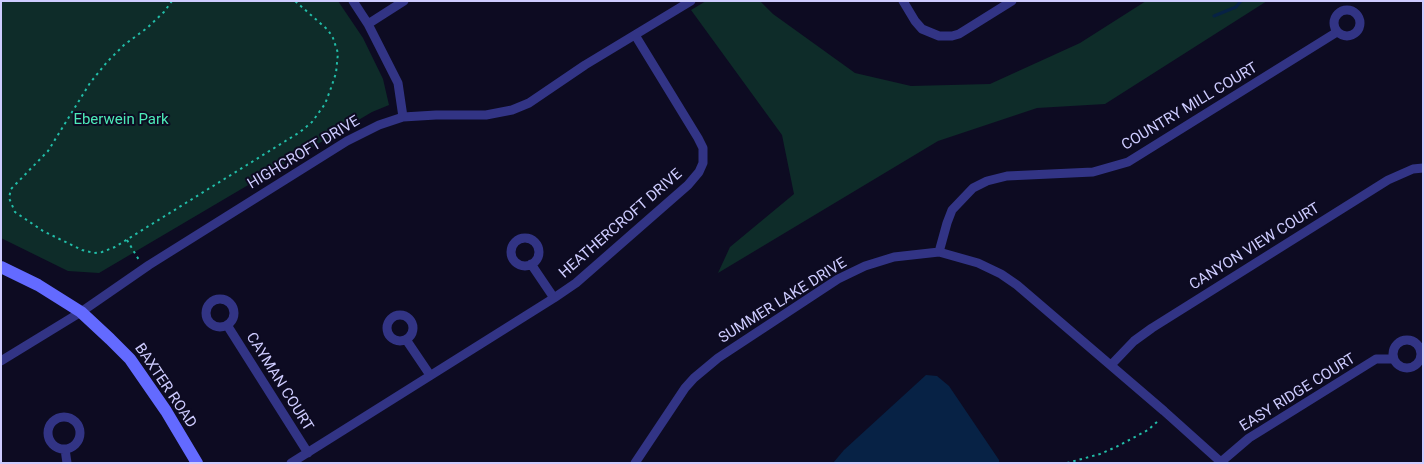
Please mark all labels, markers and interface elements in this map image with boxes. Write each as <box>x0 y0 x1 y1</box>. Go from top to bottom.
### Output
street label: COUNTRY MILL COURT <box>1119 59 1261 155</box>
park label: Eberwein Park <box>73 111 169 129</box>
street label: HIGHCROFT DRIVE <box>245 112 363 194</box>
street label: HEATHERCROFT DRIVE <box>556 166 686 282</box>
street label: CANYON VIEW COURT <box>1187 200 1323 294</box>
street label: SUMMER LAKE DRIVE <box>716 254 850 348</box>
street label: CAYMAN COURT <box>242 329 316 435</box>
street label: BAXTER ROAD <box>130 340 200 432</box>
street label: EASY RIDGE COURT <box>1237 350 1359 436</box>

